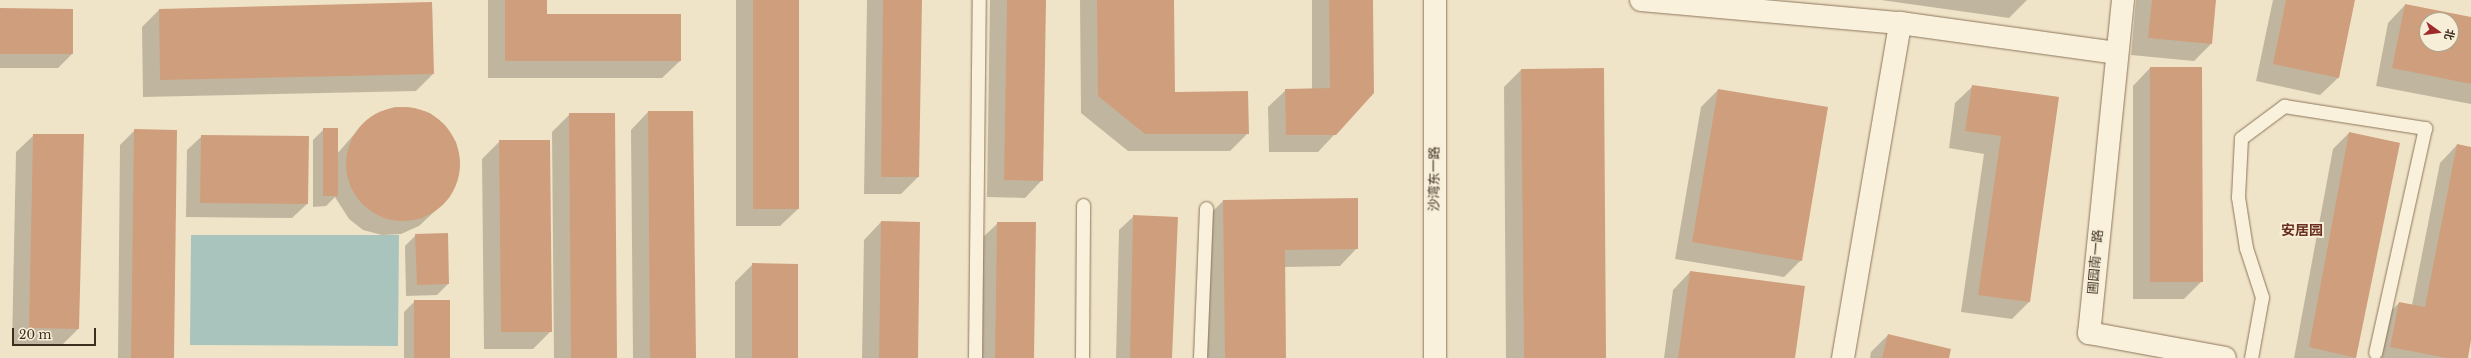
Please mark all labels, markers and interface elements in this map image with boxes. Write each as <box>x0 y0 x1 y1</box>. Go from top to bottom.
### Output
north arrow <box>2419 12 2459 52</box>
text: 北 <box>2442 28 2458 42</box>
street label: 沙湾东一路 <box>1427 147 1443 211</box>
district label: 安居园 <box>2281 222 2323 238</box>
street label: 圃园南一路 <box>2085 229 2107 295</box>
scale bar <box>14 320 98 346</box>
text: 20 m <box>19 327 51 342</box>

